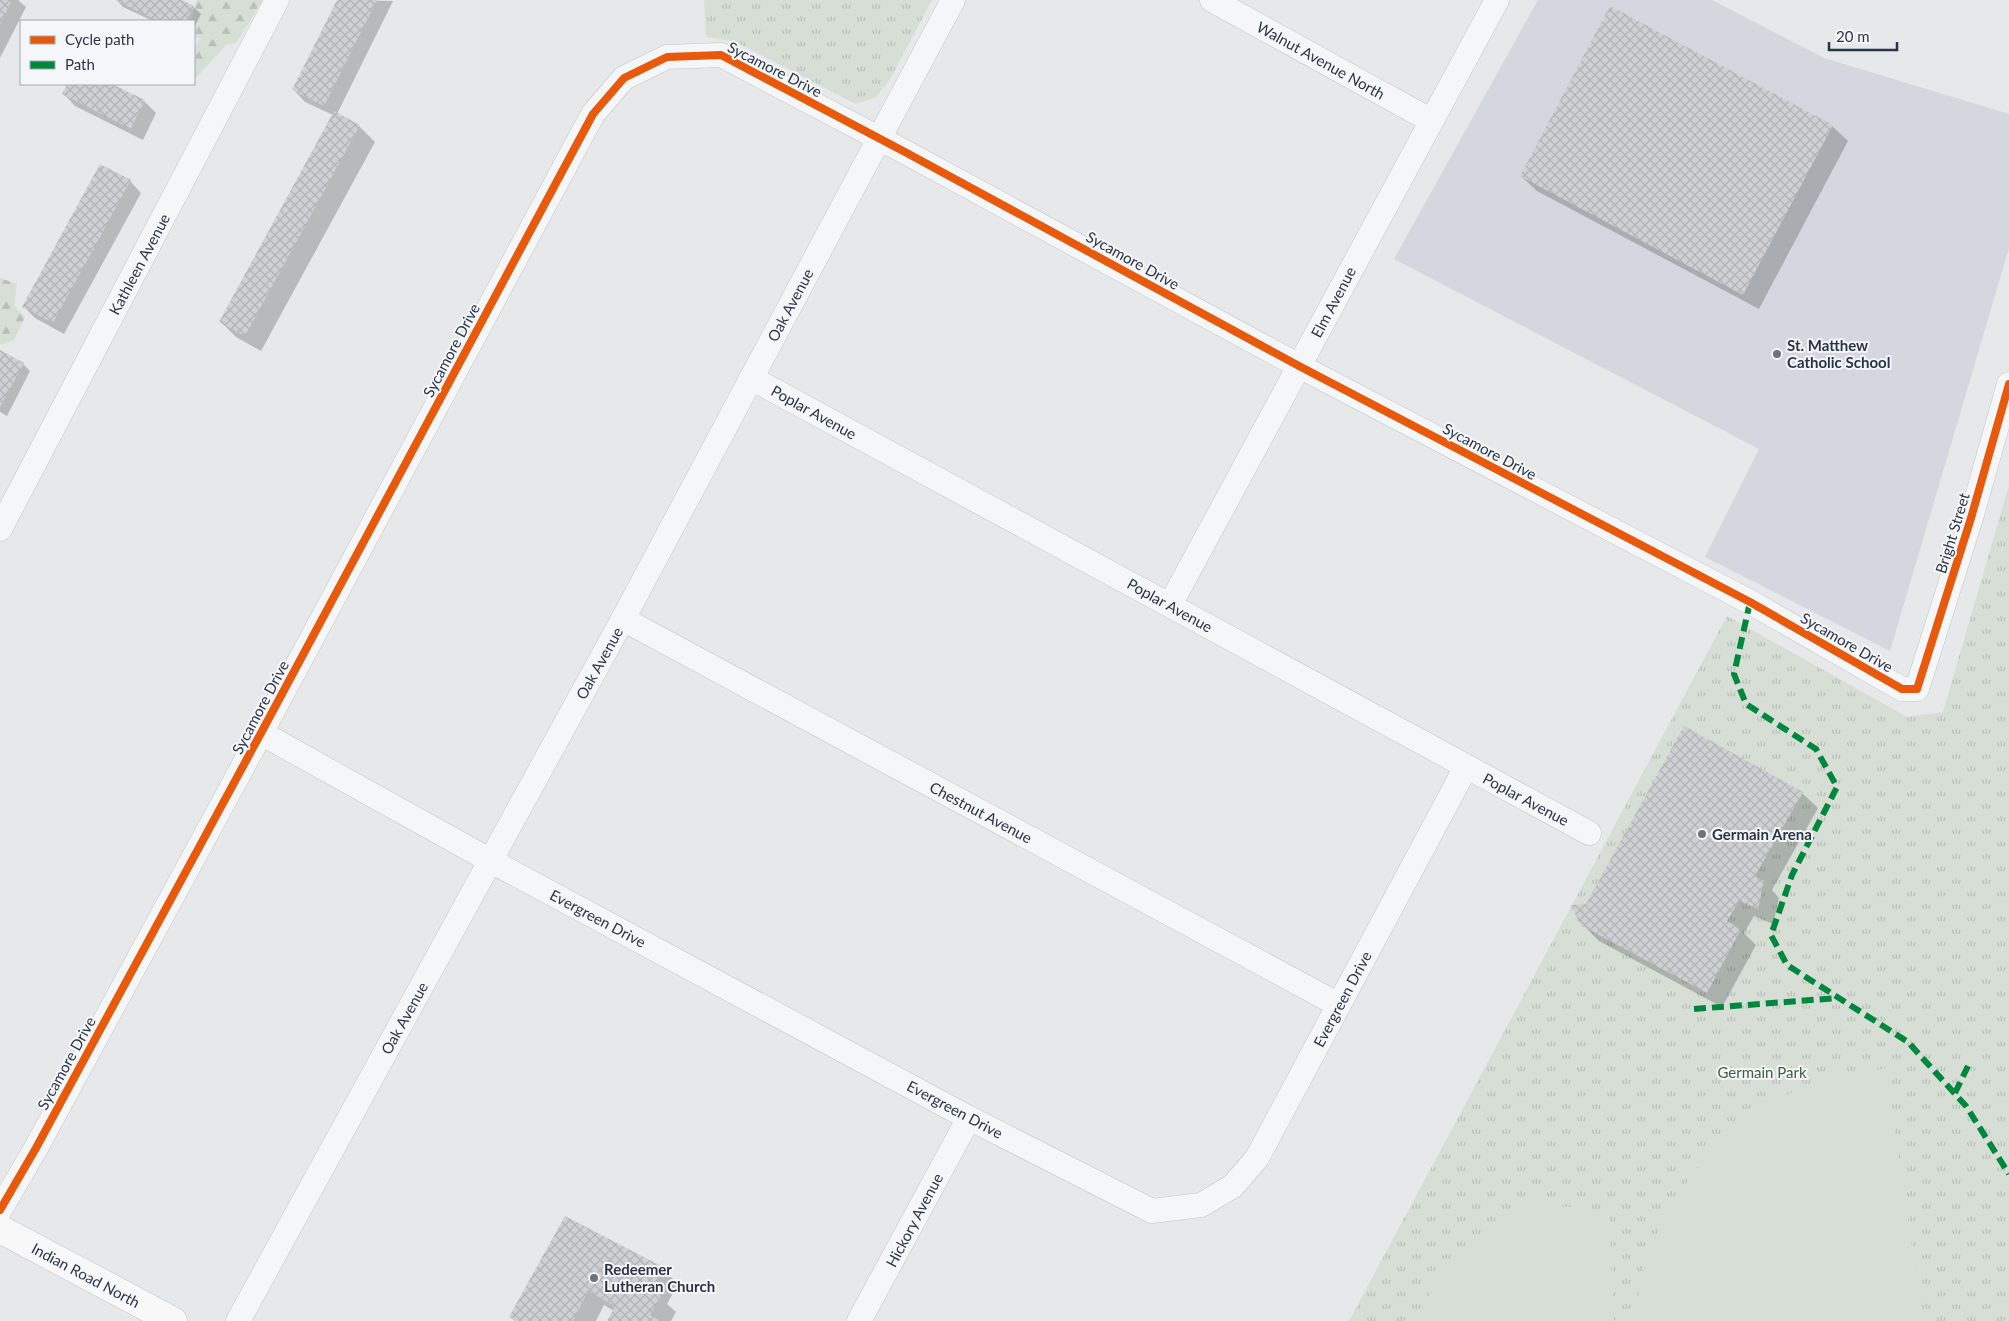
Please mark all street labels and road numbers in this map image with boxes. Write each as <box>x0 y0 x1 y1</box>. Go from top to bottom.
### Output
street label: Walnut Avenue North <box>1254 17 1388 103</box>
street label: Sycamore Drive <box>725 38 825 101</box>
street label: Kathleen Avenue <box>105 210 173 318</box>
street label: Sycamore Drive <box>1083 227 1183 293</box>
street label: Elm Avenue <box>1307 264 1359 340</box>
street label: Oak Avenue <box>763 265 817 344</box>
street label: Sycamore Drive <box>419 300 483 400</box>
street label: Poplar Avenue <box>768 381 860 443</box>
street label: Sycamore Drive <box>1440 419 1540 483</box>
street label: Bright Street <box>1931 490 1973 575</box>
street label: Poplar Avenue <box>1124 574 1216 636</box>
street label: Sycamore Drive <box>1798 608 1896 676</box>
street label: Oak Avenue <box>572 624 626 702</box>
street label: Sycamore Drive <box>228 657 292 757</box>
street label: Poplar Avenue <box>1480 769 1572 829</box>
street label: Chestnut Avenue <box>927 777 1035 847</box>
street label: Evergreen Drive <box>547 885 649 951</box>
street label: Evergreen Drive <box>1309 948 1375 1050</box>
street label: Oak Avenue <box>377 979 431 1057</box>
street label: Sycamore Drive <box>33 1013 99 1113</box>
street label: Evergreen Drive <box>904 1076 1006 1142</box>
street label: Hickory Avenue <box>882 1170 946 1270</box>
street label: Indian Road North <box>29 1239 143 1311</box>

